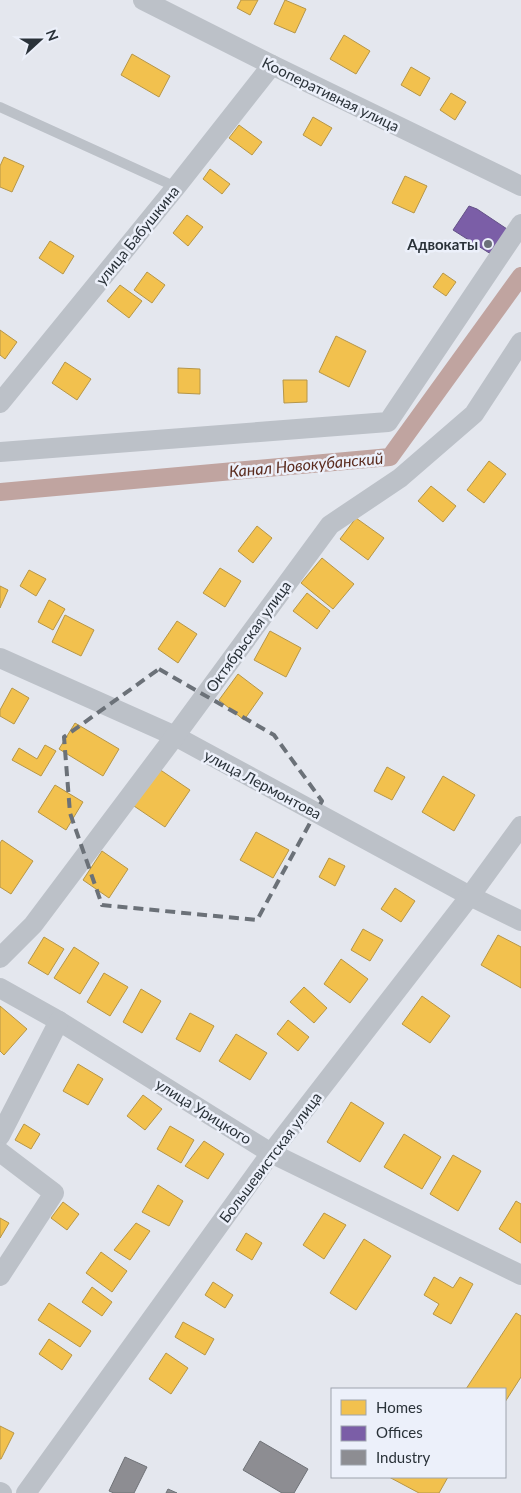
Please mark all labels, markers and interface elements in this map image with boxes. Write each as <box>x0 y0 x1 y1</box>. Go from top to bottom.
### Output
north arrow <box>15 15 65 65</box>
text: N <box>43 27 62 43</box>
street label: Кооперативная улица <box>260 53 402 135</box>
street label: улица Бабушкина <box>91 182 183 288</box>
place label: Адвокаты <box>406 235 478 253</box>
marker: Адвокаты <box>482 238 494 250</box>
water label: Канал Новокубанский <box>228 448 384 480</box>
street label: Октябрьская улица <box>202 577 294 695</box>
street label: улица Лермонтова <box>201 746 325 822</box>
street label: улица Урицкого <box>153 1074 255 1148</box>
street label: Большевистская улица <box>215 1088 325 1226</box>
legend <box>331 1388 506 1478</box>
text: Homes <box>376 1398 422 1416</box>
text: Offices <box>376 1423 423 1441</box>
text: Industry <box>376 1448 431 1466</box>

